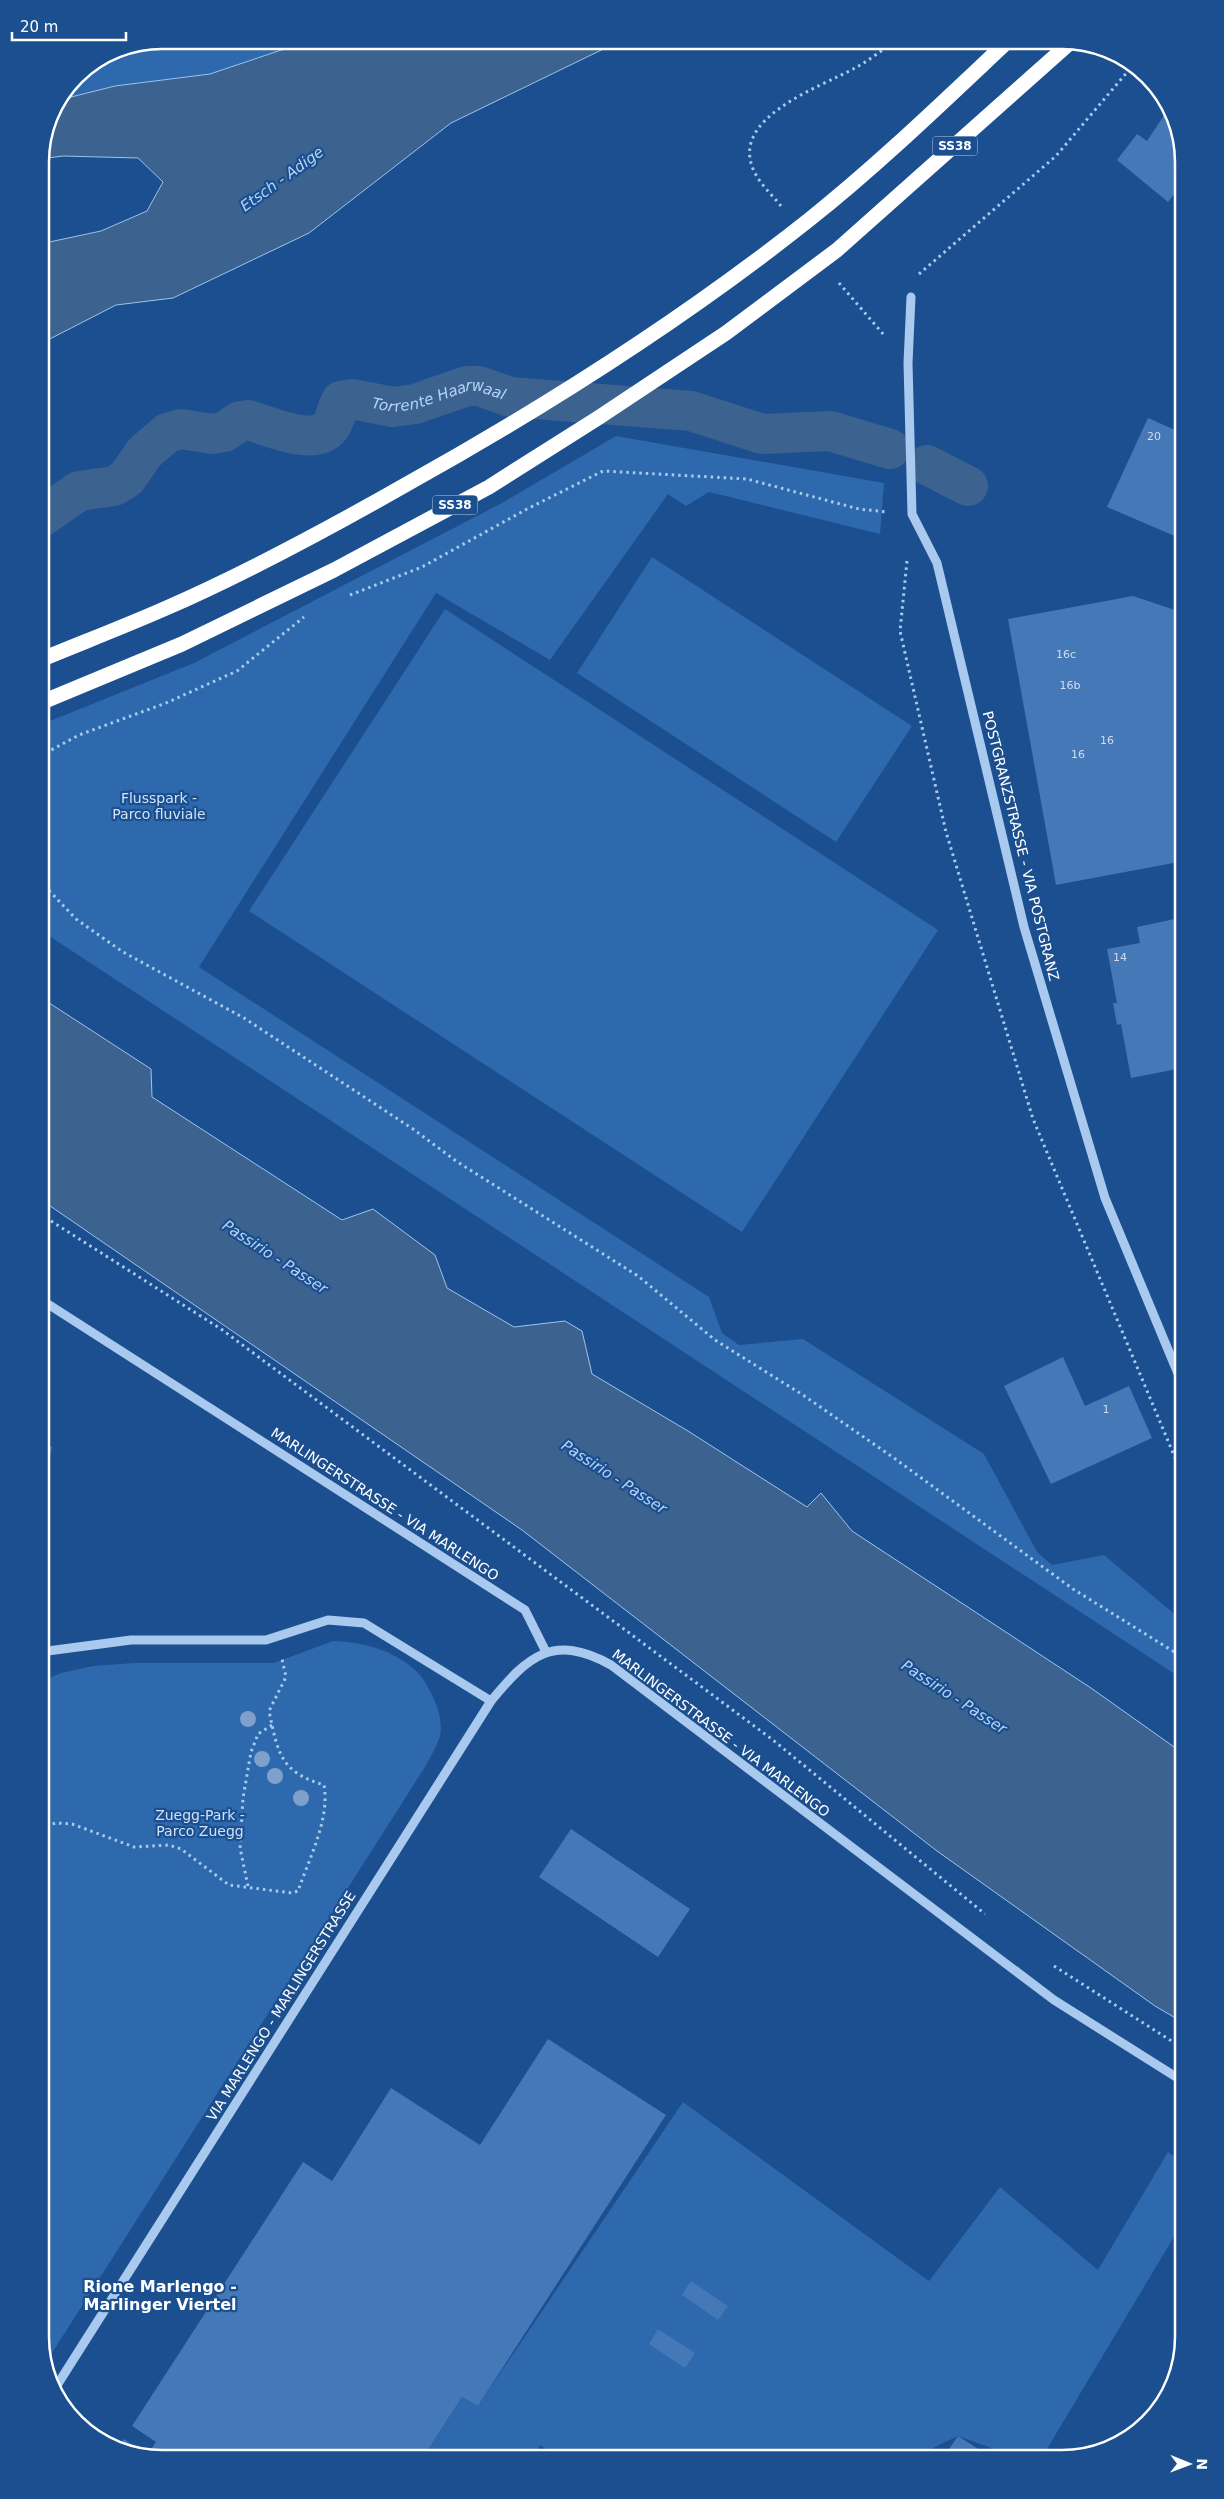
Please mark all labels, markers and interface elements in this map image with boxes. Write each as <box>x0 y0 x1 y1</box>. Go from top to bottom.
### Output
scale bar <box>12 10 126 42</box>
text: 20 m <box>20 18 58 36</box>
road number: SS38 <box>932 136 978 156</box>
water label: Etsch - Adige <box>237 143 327 215</box>
water label: Torrente Haarwaal <box>370 377 509 416</box>
house number: 20 <box>1147 430 1161 443</box>
road number: SS38 <box>432 496 478 514</box>
house number: 16c <box>1056 648 1076 661</box>
house number: 16b <box>1060 679 1081 692</box>
street label: POSTGRANZSTRASSE - VIA POSTGRANZ <box>980 709 1062 983</box>
house number: 16 <box>1100 734 1114 747</box>
house number: 16 <box>1071 748 1085 761</box>
park label: Flusspark - Parco fluviale <box>112 790 206 822</box>
house number: 14 <box>1113 951 1127 964</box>
water label: Passirio - Passer <box>219 1216 332 1298</box>
house number: 1 <box>1103 1403 1110 1416</box>
street label: MARLINGERSTRASSE - VIA MARLENGO <box>268 1424 502 1584</box>
water label: Passirio - Passer <box>558 1436 671 1518</box>
street label: MARLINGERSTRASSE - VIA MARLENGO <box>609 1646 833 1820</box>
water label: Passirio - Passer <box>898 1656 1011 1738</box>
park label: Zuegg-Park - Parco Zuegg <box>155 1807 245 1839</box>
street label: VIA MARLENGO - MARLINGERSTRASSE <box>203 1888 359 2124</box>
district label: Rione Marlengo - Marlinger Viertel <box>83 2277 237 2314</box>
north arrow <box>1164 2439 1214 2489</box>
text: N <box>1194 2458 1210 2470</box>

